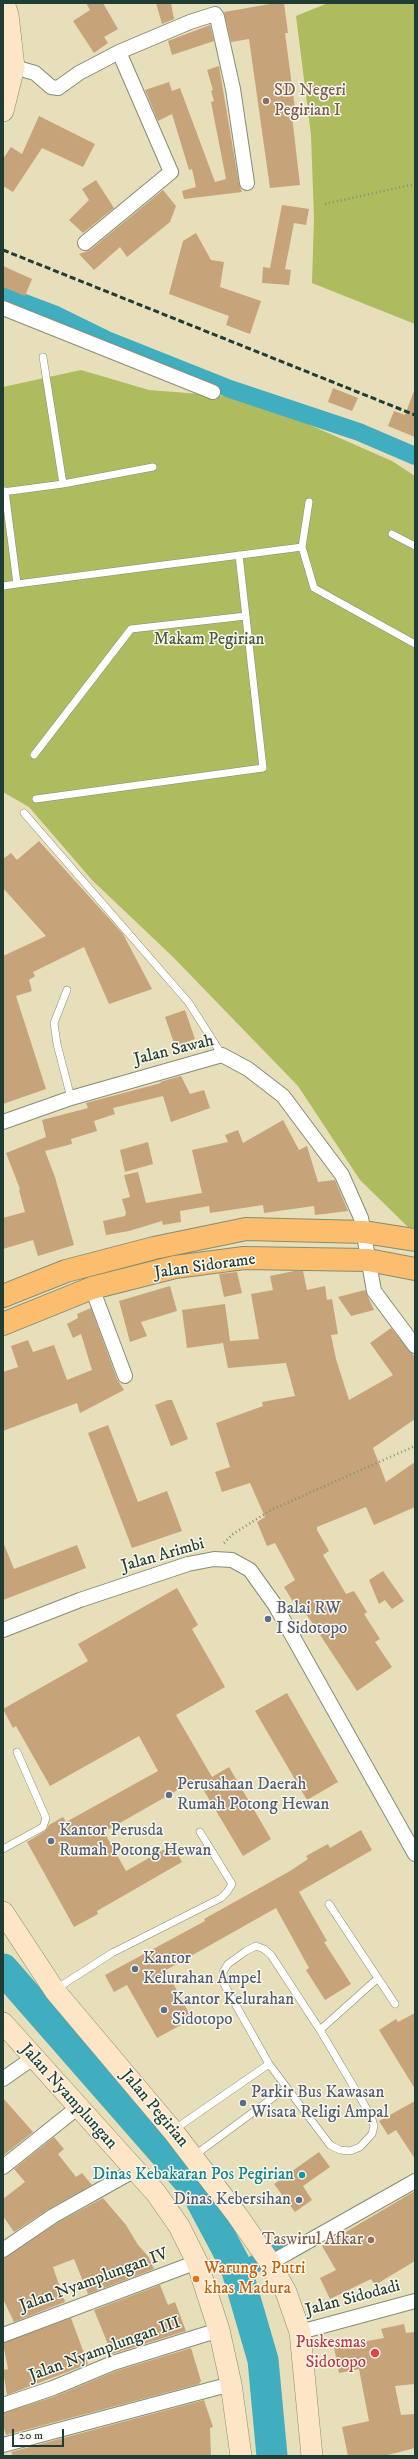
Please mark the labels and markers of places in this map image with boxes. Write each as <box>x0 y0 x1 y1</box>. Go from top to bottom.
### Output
place label: SD Negeri Pegirian I <box>274 81 346 121</box>
marker: SD Negeri Pegirian I <box>261 96 271 106</box>
place label: Balai RW I Sidotopo <box>276 1599 347 1639</box>
marker: Balai RW I Sidotopo <box>263 1614 273 1624</box>
place label: Perusahaan Daerah Rumah Potong Hewan <box>177 1775 329 1815</box>
marker: Perusahaan Daerah Rumah Potong Hewan <box>164 1790 174 1800</box>
place label: Kantor Perusda Rumah Potong Hewan <box>59 1821 211 1861</box>
marker: Kantor Perusda Rumah Potong Hewan <box>46 1836 56 1846</box>
place label: Kantor Kelurahan Ampel <box>143 1949 262 1989</box>
marker: Kantor Kelurahan Ampel <box>130 1964 140 1974</box>
place label: Kantor Kelurahan Sidotopo <box>172 1990 294 2030</box>
marker: Kantor Kelurahan Sidotopo <box>159 2005 169 2015</box>
place label: Parkir Bus Kawasan Wisata Religi Ampal <box>251 2083 389 2123</box>
marker: Parkir Bus Kawasan Wisata Religi Ampal <box>238 2098 248 2108</box>
place label: Dinas Kebakaran Pos Pegirian <box>93 2165 294 2185</box>
marker: Dinas Kebakaran Pos Pegirian <box>297 2170 307 2180</box>
place label: Dinas Kebersihan <box>173 2190 291 2210</box>
marker: Dinas Kebersihan <box>294 2195 304 2205</box>
place label: Taswirul Afkar <box>262 2230 363 2250</box>
marker: Taswirul Afkar <box>366 2235 376 2245</box>
place label: Warung 3 Putri khas Madura <box>204 2259 305 2299</box>
marker: Warung 3 Putri khas Madura <box>191 2274 201 2284</box>
place label: Puskesmas Sidotopo <box>296 2333 366 2373</box>
marker: Puskesmas Sidotopo <box>369 2347 381 2359</box>

